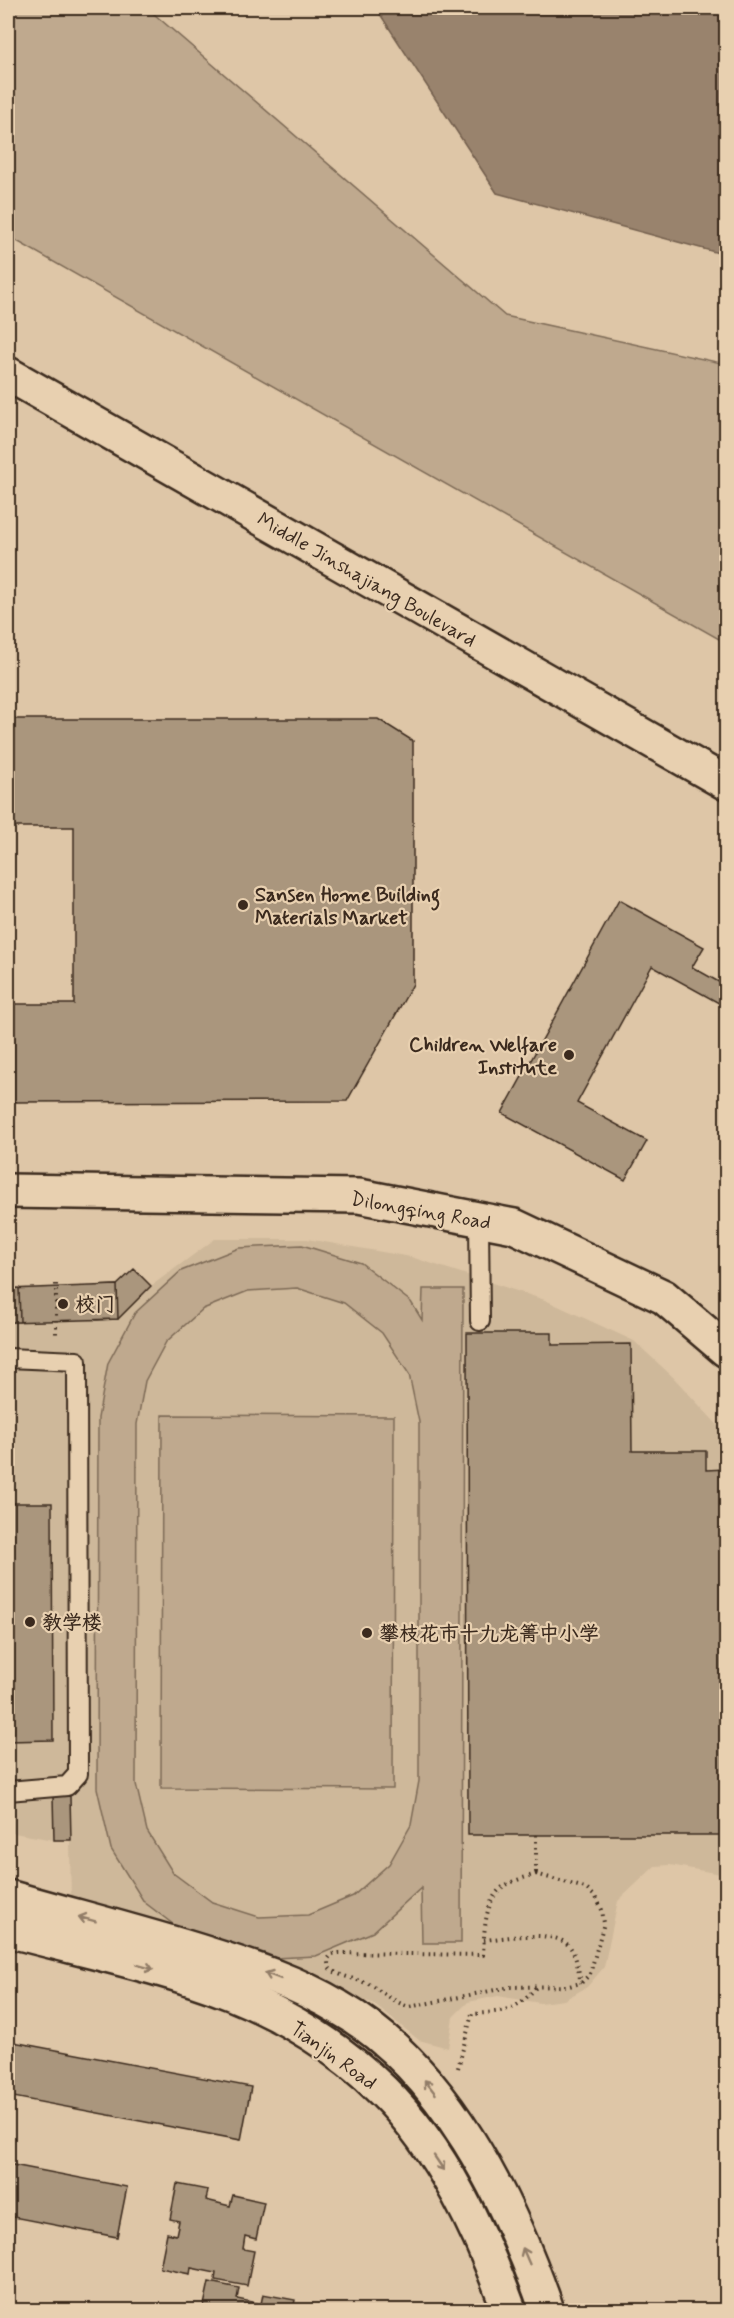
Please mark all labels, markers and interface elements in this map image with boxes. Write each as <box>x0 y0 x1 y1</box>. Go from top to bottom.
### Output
street label: Middle Jinshajiang Boulevard <box>251 506 481 655</box>
place label: Sansen Home Building Materials Market <box>255 882 440 932</box>
marker: Sansen Home Building Materials Market <box>236 898 250 912</box>
place label: Children Welfare Institute <box>409 1032 557 1082</box>
marker: Children Welfare Institute <box>562 1048 576 1062</box>
street label: Dilongqing Road <box>349 1186 493 1237</box>
place label: 校门 <box>75 1292 115 1319</box>
marker: 校门 <box>56 1297 70 1311</box>
place label: 教学楼 <box>42 1610 102 1637</box>
marker: 教学楼 <box>23 1615 37 1629</box>
place label: 攀枝花市十九龙箐中小学 <box>379 1621 599 1648</box>
marker: 攀枝花市十九龙箐中小学 <box>360 1626 374 1640</box>
one-way arrow <box>77 1913 96 1924</box>
one-way arrow <box>135 1961 154 1973</box>
one-way arrow <box>264 1970 283 1981</box>
street label: Tianjin Road <box>284 2016 382 2097</box>
one-way arrow <box>423 2079 436 2095</box>
one-way arrow <box>433 2154 445 2170</box>
one-way arrow <box>520 2247 531 2266</box>

